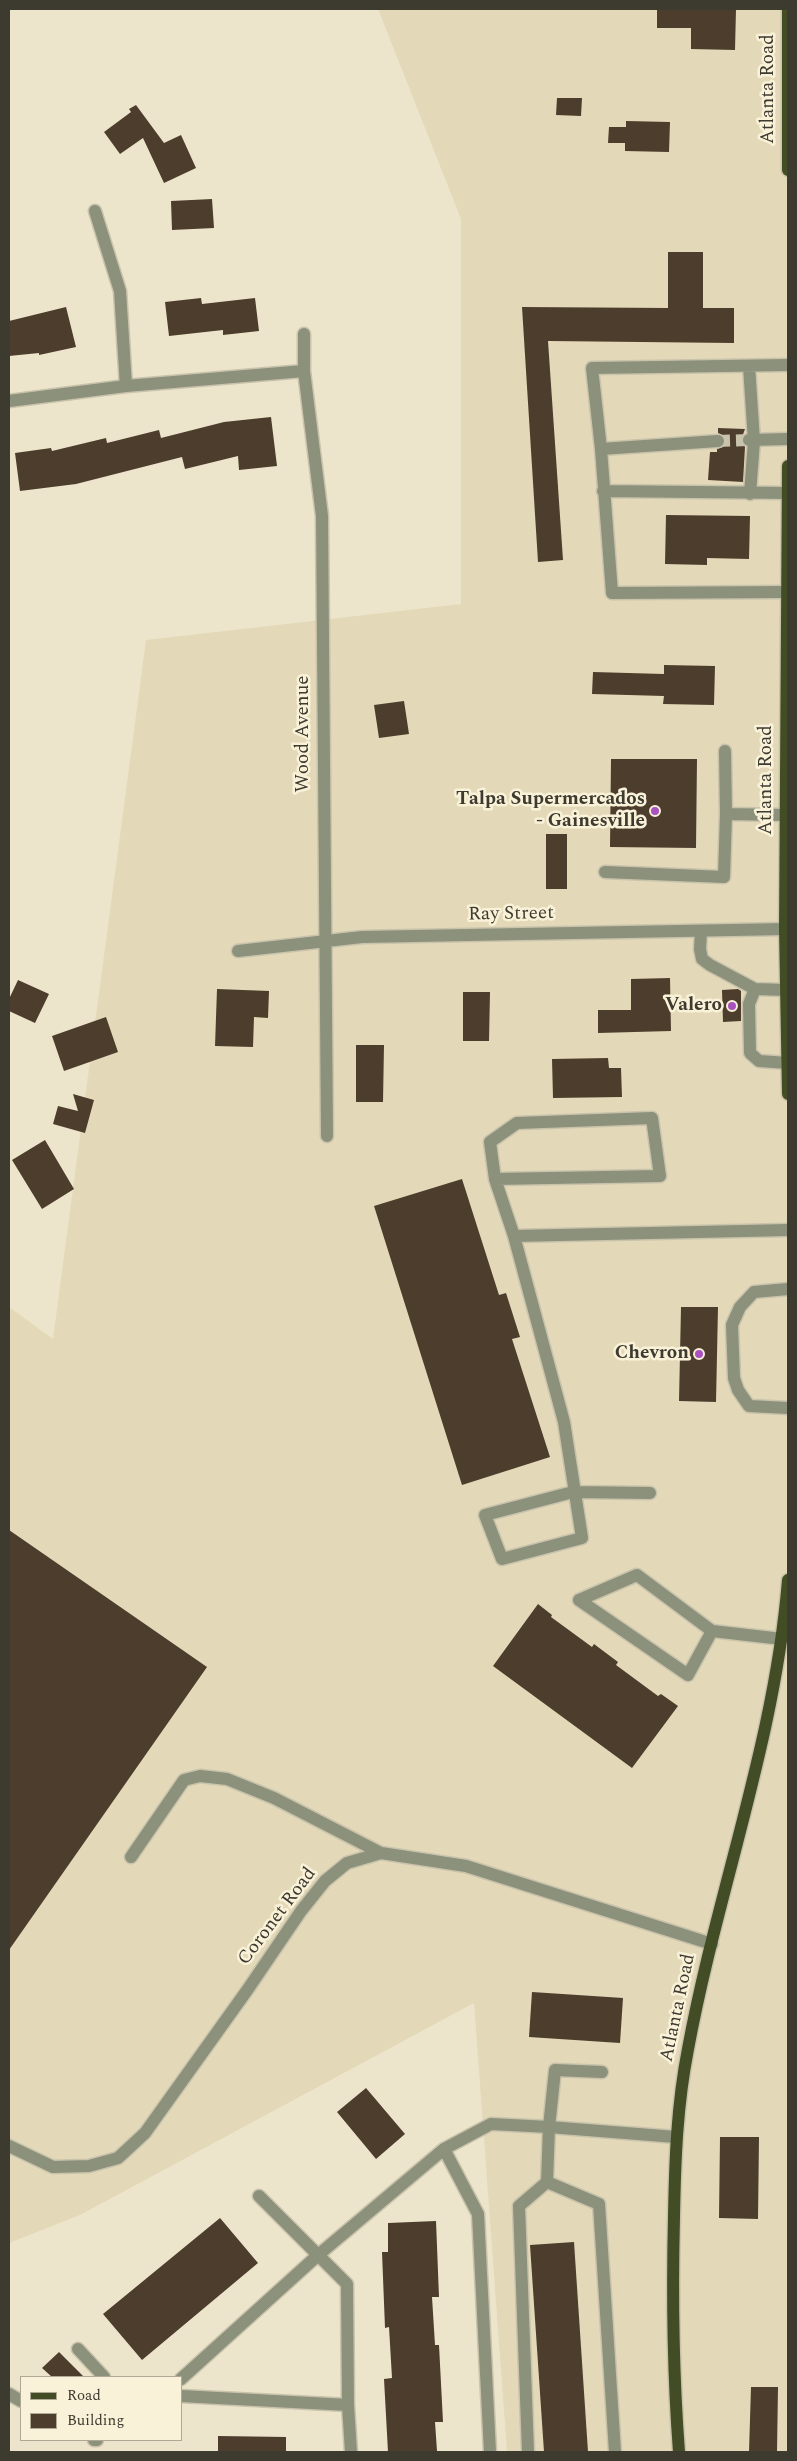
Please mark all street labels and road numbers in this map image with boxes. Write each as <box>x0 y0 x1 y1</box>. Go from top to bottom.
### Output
street label: Atlanta Road <box>758 34 780 144</box>
street label: Wood Avenue <box>293 675 315 793</box>
street label: Atlanta Road <box>756 725 778 835</box>
street label: Ray Street <box>468 903 554 927</box>
street label: Coronet Road <box>234 1864 322 1970</box>
street label: Atlanta Road <box>656 1952 702 2064</box>

